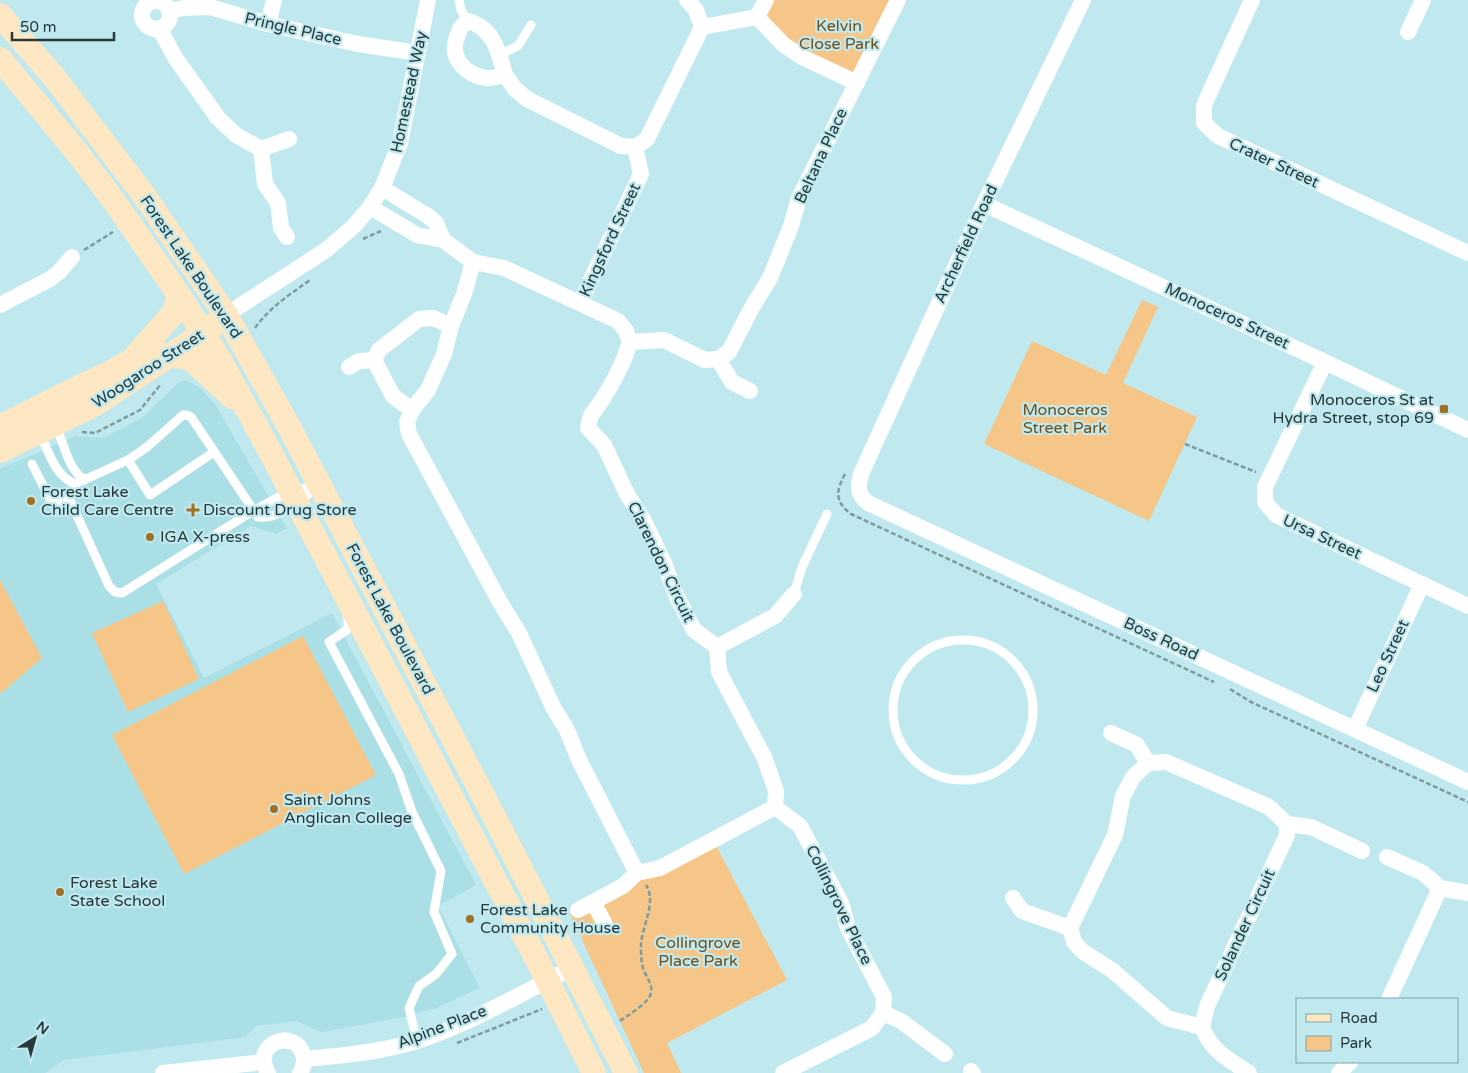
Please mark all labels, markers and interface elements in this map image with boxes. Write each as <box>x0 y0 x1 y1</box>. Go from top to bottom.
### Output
street label: Pringle Place <box>243 8 343 50</box>
scale bar <box>12 10 115 42</box>
park label: Kelvin Close Park <box>799 16 879 54</box>
text: 50 m <box>20 18 57 36</box>
street label: Homestead Way <box>386 29 432 155</box>
street label: Beltana Place <box>790 105 852 207</box>
street label: Crater Street <box>1226 133 1322 193</box>
street label: Kingsford Street <box>575 180 645 300</box>
street label: Archerfield Road <box>930 181 1002 307</box>
street label: Forest Lake Boulevard <box>136 192 246 342</box>
street label: Monoceros Street <box>1162 278 1292 354</box>
street label: Woogaroo Street <box>88 325 208 413</box>
place label: Monoceros St at Hydra Street, stop 69 <box>1272 390 1434 428</box>
park label: Monoceros Street Park <box>1022 400 1108 438</box>
marker: Monoceros St at Hydra Street, stop 69 <box>1438 403 1450 415</box>
place label: Forest Lake Child Care Centre <box>41 482 174 520</box>
marker: Forest Lake Child Care Centre <box>25 495 37 507</box>
street label: Clarendon Circuit <box>623 498 699 626</box>
place label: Discount Drug Store <box>203 500 356 520</box>
marker: Discount Drug Store <box>187 504 199 516</box>
street label: Ursa Street <box>1279 510 1365 564</box>
place label: IGA X-press <box>160 527 250 547</box>
marker: IGA X-press <box>144 531 156 543</box>
street label: Forest Lake Boulevard <box>342 540 438 698</box>
street label: Boss Road <box>1120 613 1202 665</box>
street label: Leo Street <box>1362 616 1414 696</box>
place label: Saint Johns Anglican College <box>284 790 412 828</box>
marker: Saint Johns Anglican College <box>268 803 280 815</box>
street label: Collingrove Place <box>801 842 877 968</box>
street label: Solander Circuit <box>1210 866 1280 984</box>
place label: Forest Lake State School <box>70 873 165 911</box>
marker: Forest Lake State School <box>54 886 66 898</box>
place label: Forest Lake Community House <box>480 900 620 938</box>
marker: Forest Lake Community House <box>464 913 476 925</box>
park label: Collingrove Place Park <box>655 933 741 971</box>
legend <box>1296 998 1458 1063</box>
street label: Alpine Place <box>395 1001 489 1053</box>
text: Road <box>1340 1009 1378 1027</box>
north arrow <box>10 1013 60 1063</box>
text: N <box>33 1018 52 1038</box>
text: Park <box>1340 1034 1372 1052</box>

